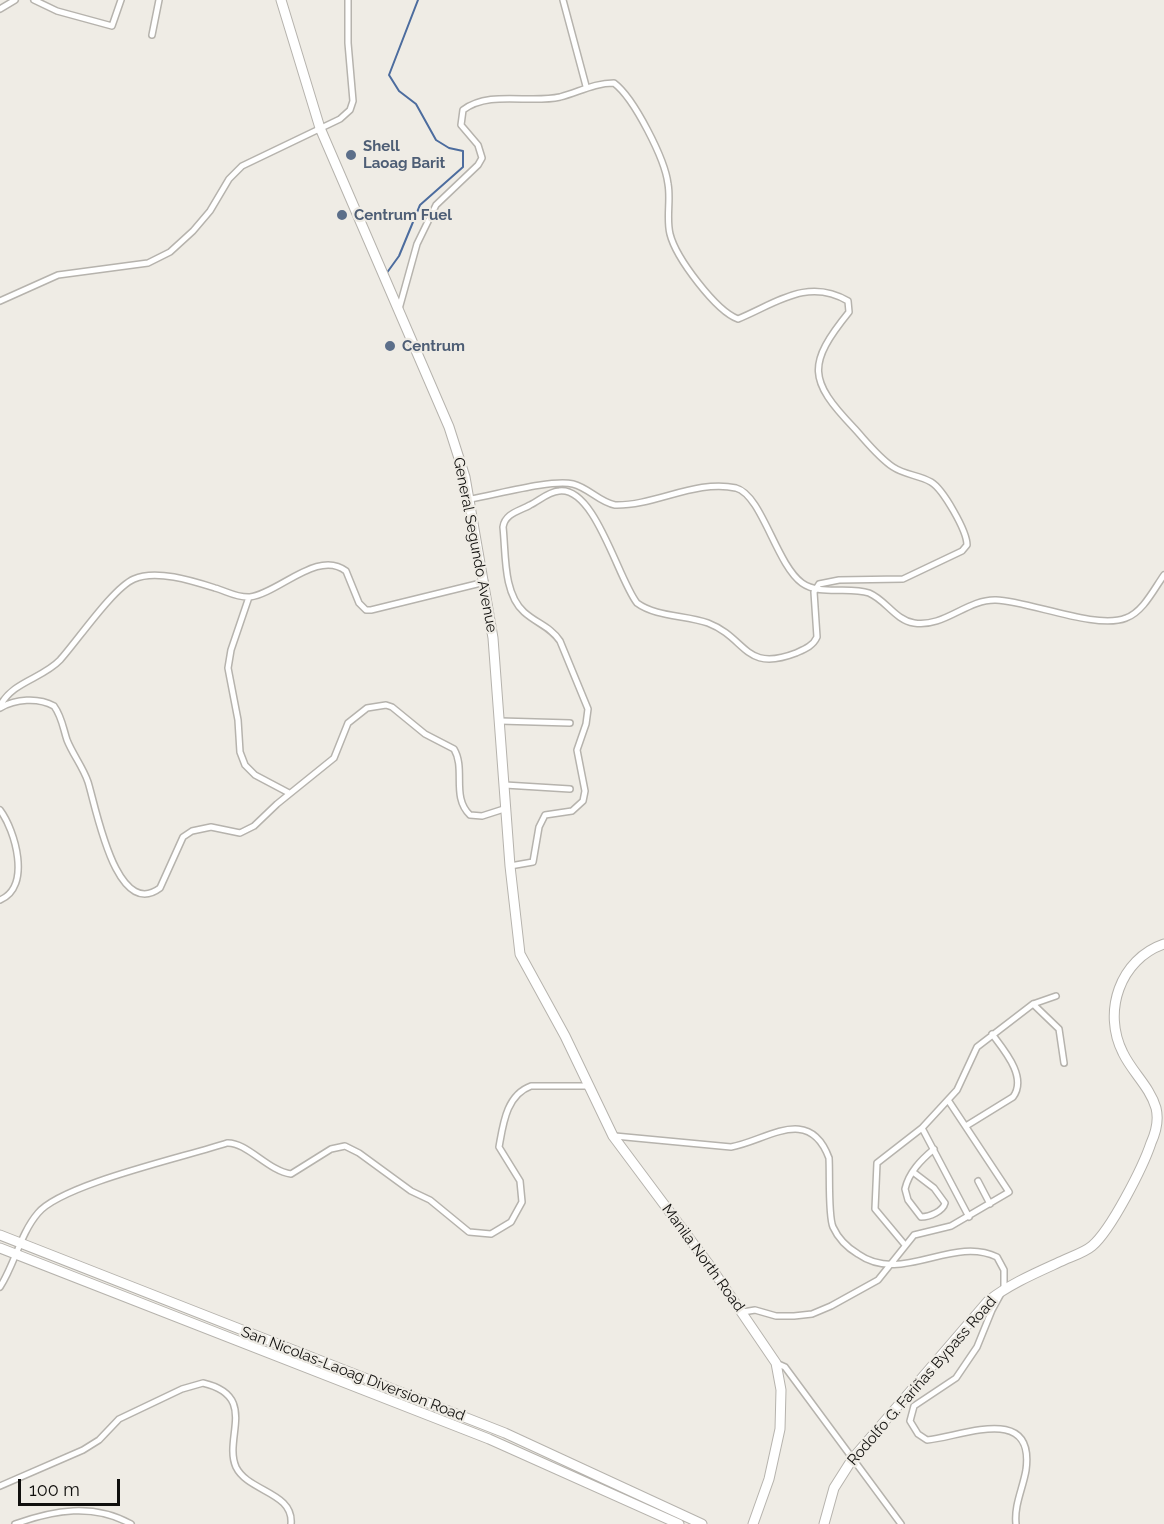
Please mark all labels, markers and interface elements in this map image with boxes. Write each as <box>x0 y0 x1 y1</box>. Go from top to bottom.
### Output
place label: Shell Laoag Barit <box>363 137 445 172</box>
marker: Shell Laoag Barit <box>344 148 358 162</box>
place label: Centrum Fuel <box>354 206 452 224</box>
marker: Centrum Fuel <box>335 208 349 222</box>
place label: Centrum <box>402 337 465 355</box>
marker: Centrum <box>383 339 397 353</box>
street label: General Segundo Avenue <box>449 456 501 634</box>
street label: Manila North Road <box>658 1201 748 1315</box>
street label: Rodolfo G. Fariñas Bypass Road <box>844 1293 1000 1469</box>
street label: San Nicolas-Laoag Diversion Road <box>238 1323 468 1425</box>
scale bar <box>21 1467 123 1505</box>
text: 100 m <box>29 1479 80 1500</box>

